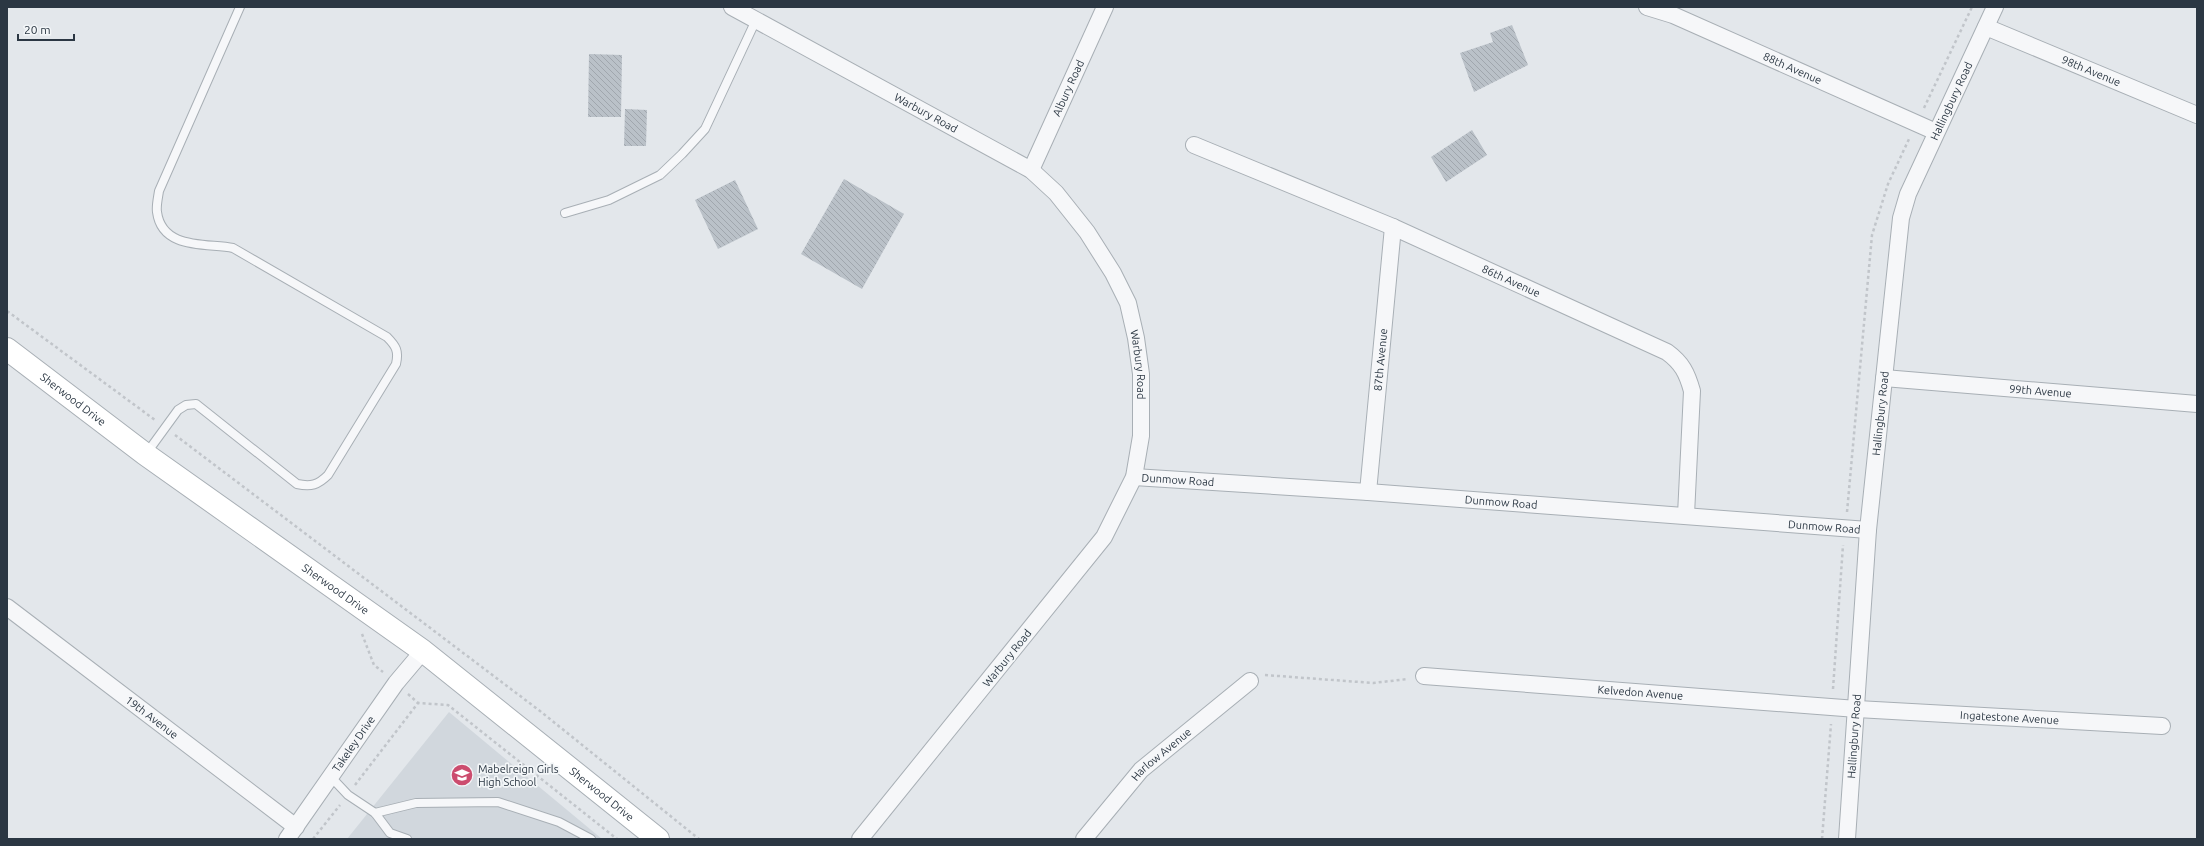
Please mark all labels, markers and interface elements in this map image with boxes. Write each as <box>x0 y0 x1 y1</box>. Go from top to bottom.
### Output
scale bar <box>18 16 74 42</box>
text: 20 m <box>24 23 51 36</box>
street label: 88th Avenue <box>1761 50 1824 86</box>
street label: 98th Avenue <box>2060 53 2122 88</box>
street label: Albury Road <box>1050 58 1086 118</box>
street label: Hallingbury Road <box>1928 60 1975 142</box>
street label: Warbury Road <box>892 91 960 135</box>
street label: 86th Avenue <box>1480 262 1542 299</box>
street label: Warbury Road <box>1128 328 1147 399</box>
street label: 87th Avenue <box>1372 328 1389 391</box>
street label: Sherwood Drive <box>38 371 108 428</box>
street label: Hallingbury Road <box>1870 371 1891 456</box>
street label: 99th Avenue <box>2009 382 2072 400</box>
street label: Dunmow Road <box>1141 472 1215 488</box>
street label: Dunmow Road <box>1464 493 1538 511</box>
street label: Dunmow Road <box>1787 518 1861 535</box>
street label: Sherwood Drive <box>300 561 371 617</box>
street label: Warbury Road <box>980 627 1034 689</box>
street label: Kelvedon Avenue <box>1597 683 1684 702</box>
street label: 19th Avenue <box>123 693 180 741</box>
street label: Hallingbury Road <box>1845 694 1863 779</box>
street label: Ingatestone Avenue <box>1960 709 2059 726</box>
street label: Takeley Drive <box>330 714 377 774</box>
street label: Harlow Avenue <box>1129 726 1194 783</box>
school or university icon: Mabelreign Girls High School <box>449 762 475 788</box>
place label: Mabelreign Girls High School <box>478 763 559 788</box>
street label: Sherwood Drive <box>567 765 636 823</box>

